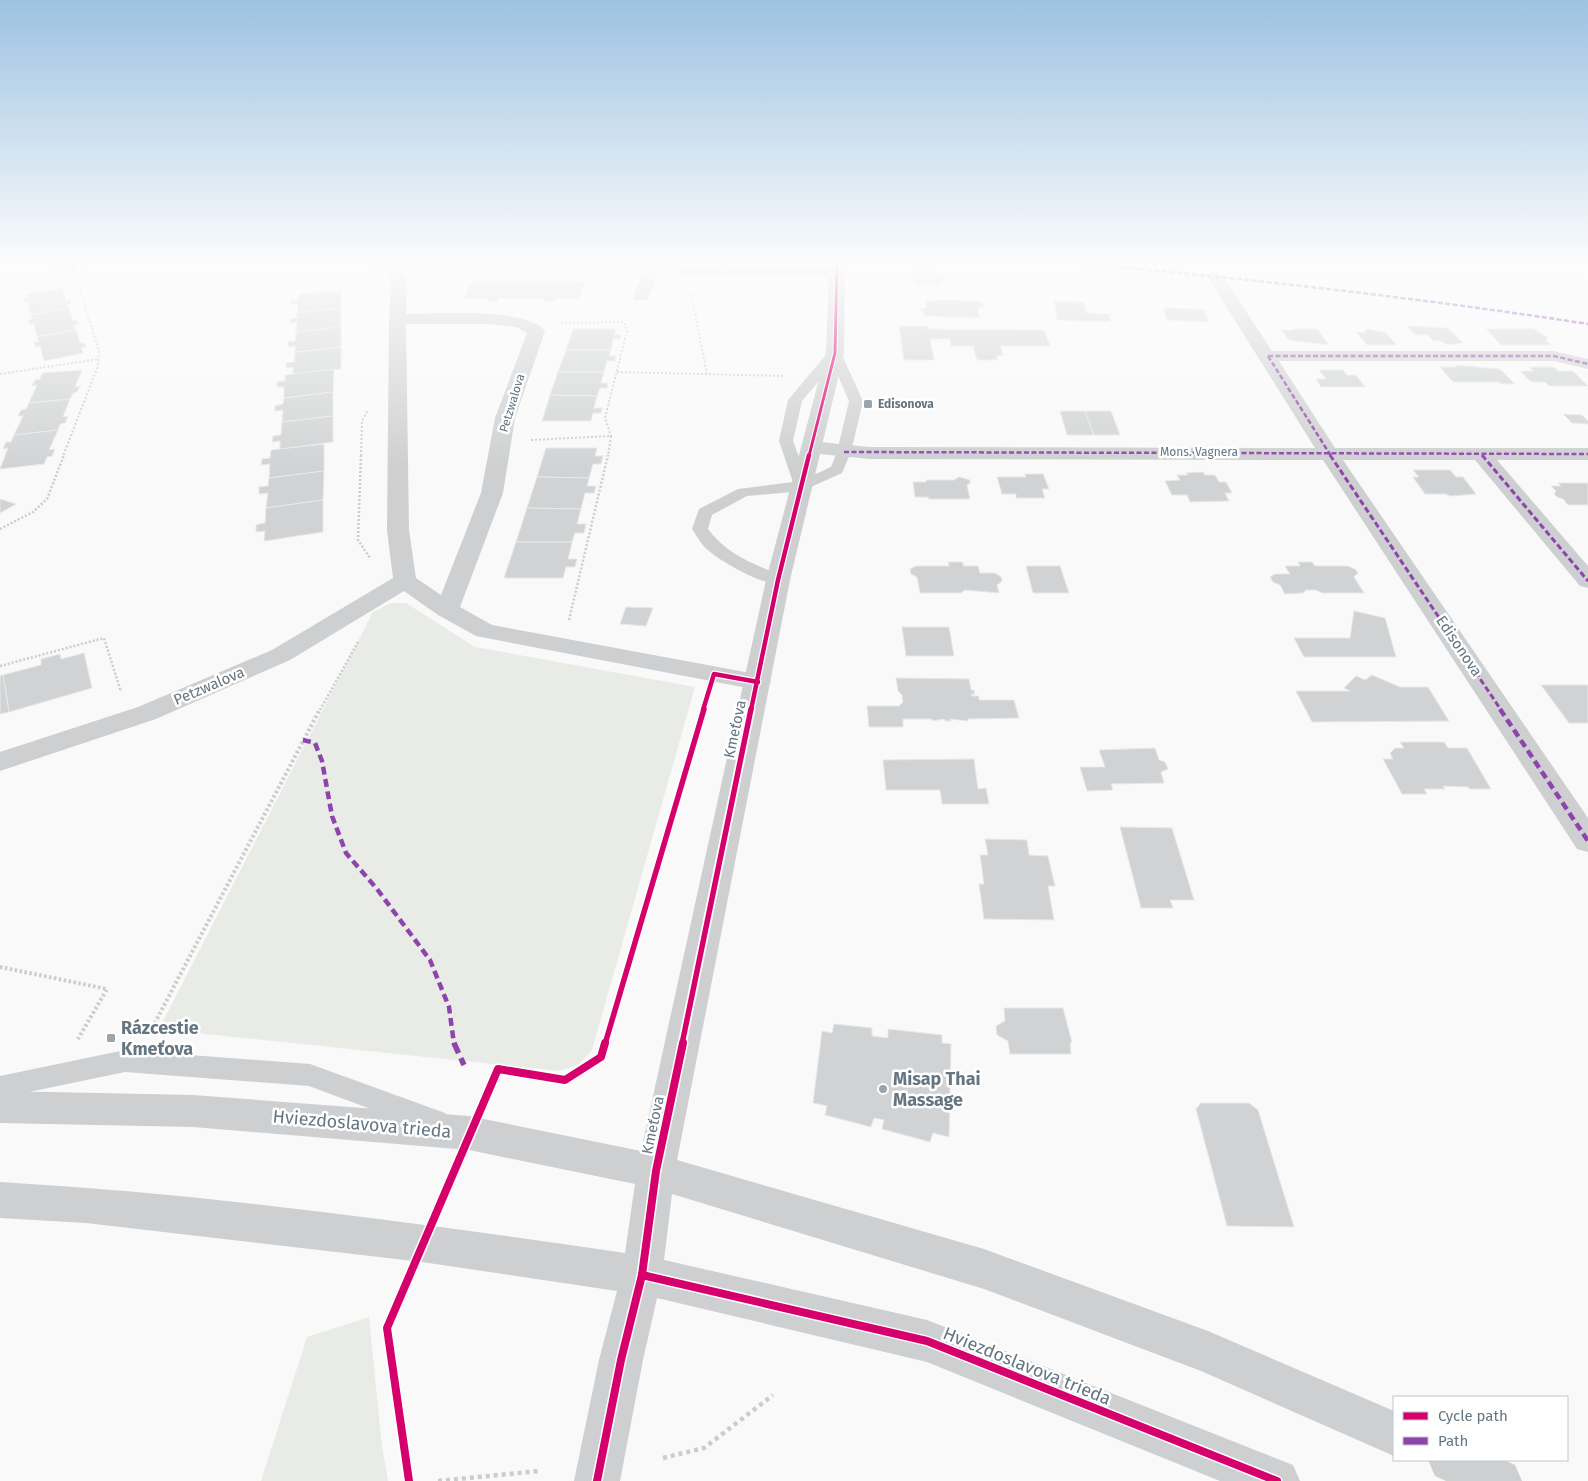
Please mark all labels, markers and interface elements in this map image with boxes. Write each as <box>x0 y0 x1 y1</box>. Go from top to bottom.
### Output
street label: Petzwalova <box>496 372 528 434</box>
place label: Edisonova <box>878 397 934 411</box>
marker: Edisonova <box>862 398 874 410</box>
street label: Mons. Vagnera <box>1160 445 1238 459</box>
street label: Edisonova <box>1432 612 1486 680</box>
street label: Petzwalova <box>171 663 247 709</box>
street label: Kmeťova <box>720 698 750 760</box>
place label: Rázcestie Kmeťova <box>121 1017 199 1060</box>
marker: Rázcestie Kmeťova <box>105 1032 117 1044</box>
place label: Misap Thai Massage <box>893 1068 981 1111</box>
marker: Misap Thai Massage <box>877 1083 889 1095</box>
street label: Kmeťova <box>638 1094 668 1156</box>
street label: Hviezdoslavova trieda <box>272 1105 452 1143</box>
street label: Hviezdoslavova trieda <box>940 1322 1114 1410</box>
legend <box>1393 1396 1568 1461</box>
text: Cycle path <box>1438 1407 1508 1425</box>
text: Path <box>1438 1432 1468 1450</box>

